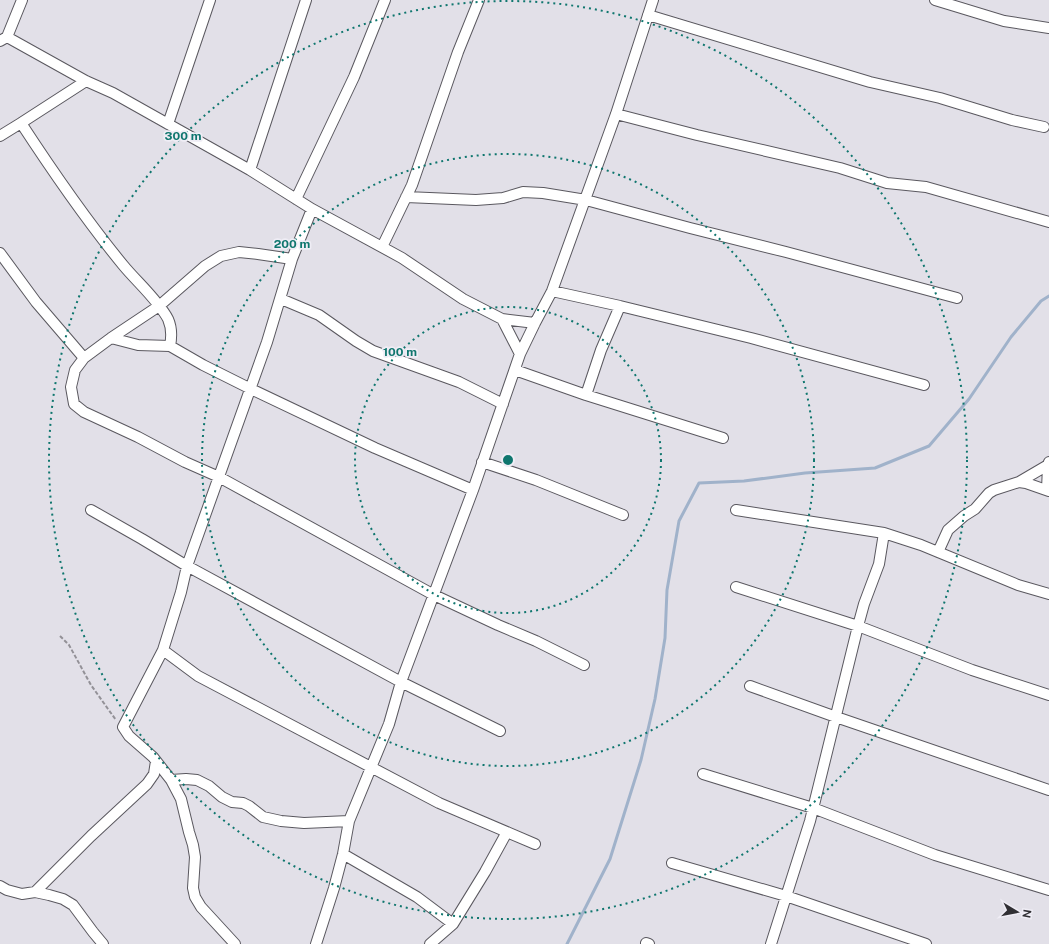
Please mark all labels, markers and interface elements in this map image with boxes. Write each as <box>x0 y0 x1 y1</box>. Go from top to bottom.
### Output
text: 300 m <box>165 129 202 143</box>
text: 200 m <box>274 237 310 251</box>
text: 100 m <box>383 345 417 359</box>
centre of rings <box>501 453 515 467</box>
north arrow <box>997 892 1037 932</box>
text: N <box>1020 908 1034 919</box>

